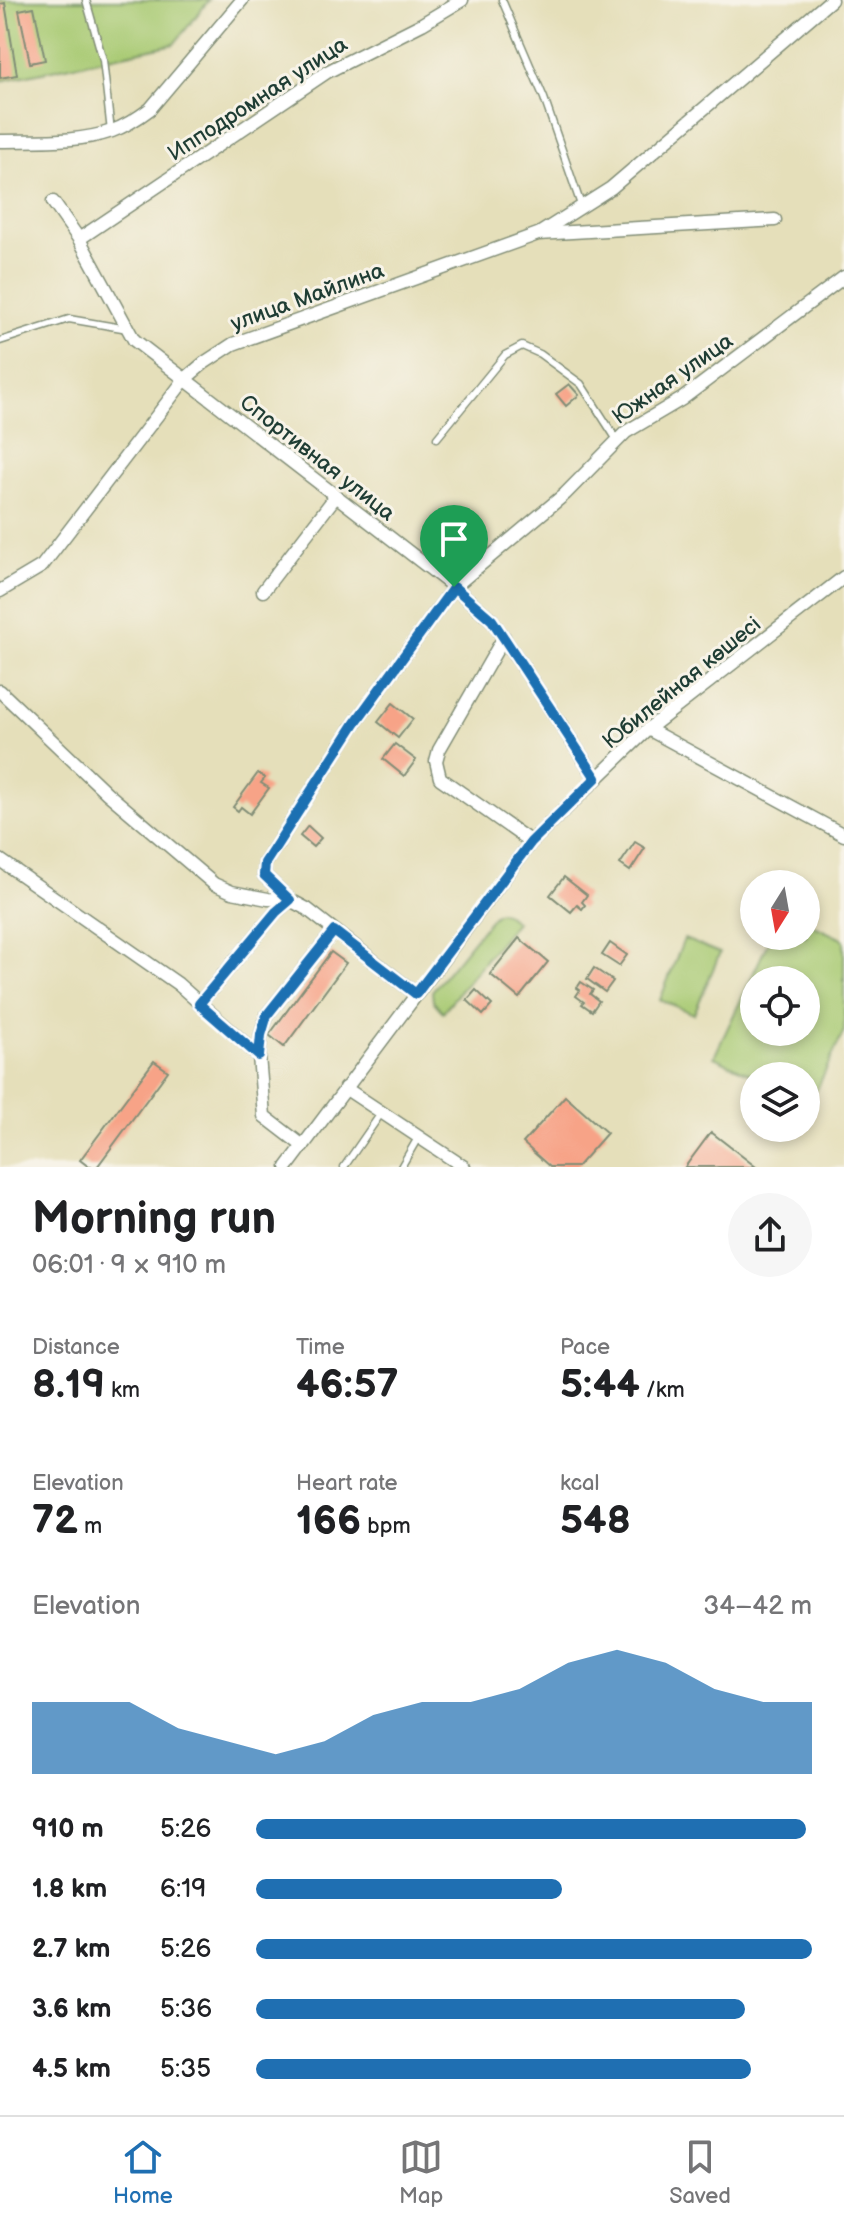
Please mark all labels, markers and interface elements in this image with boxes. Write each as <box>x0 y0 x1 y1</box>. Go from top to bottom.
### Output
street label: Ипподромная улица <box>163 31 353 167</box>
street label: улица Майлина <box>227 257 388 338</box>
street label: Южная улица <box>607 328 739 431</box>
street label: Спортивная улица <box>234 389 400 527</box>
pin <box>420 505 488 587</box>
icon: arrive <box>432 517 476 561</box>
street label: Юбилейная көшесі <box>597 611 767 755</box>
north arrow <box>740 870 820 950</box>
map controls <box>740 870 820 1142</box>
button: locate <box>740 966 820 1046</box>
button: layers <box>740 1062 820 1142</box>
text: Morning run <box>32 1193 276 1246</box>
button: share <box>728 1193 812 1277</box>
text: 06:01 · 9 × 910 m <box>32 1250 226 1281</box>
text: Distance <box>32 1334 120 1361</box>
text: Time <box>296 1334 345 1361</box>
text: Pace <box>560 1334 610 1361</box>
text: 8.19 <box>32 1361 105 1409</box>
text: 46:57 <box>296 1361 399 1409</box>
text: 5:44 <box>560 1361 640 1409</box>
text: km <box>105 1377 140 1404</box>
text: /km <box>640 1377 685 1404</box>
text: Elevation <box>32 1470 124 1497</box>
text: Heart rate <box>296 1470 398 1497</box>
text: kcal <box>560 1470 599 1497</box>
text: 72 <box>32 1497 78 1545</box>
text: 166 <box>296 1497 361 1545</box>
text: 548 <box>560 1497 631 1545</box>
text: m <box>78 1513 102 1540</box>
text: bpm <box>361 1513 411 1540</box>
text: Elevation <box>32 1591 140 1622</box>
text: 34–42 m <box>703 1591 812 1622</box>
text: 910 m <box>32 1814 104 1845</box>
text: 5:26 <box>160 1814 211 1845</box>
text: 1.8 km <box>32 1874 107 1905</box>
text: 6:19 <box>160 1874 206 1905</box>
text: 2.7 km <box>32 1934 110 1965</box>
text: 5:26 <box>160 1934 211 1965</box>
text: 3.6 km <box>32 1994 111 2025</box>
text: 5:36 <box>160 1994 212 2025</box>
text: 4.5 km <box>32 2054 111 2085</box>
text: 5:35 <box>160 2054 211 2085</box>
tab: Home <box>113 2135 173 2210</box>
tab: Map <box>399 2135 443 2210</box>
tab: Saved <box>669 2135 731 2210</box>

